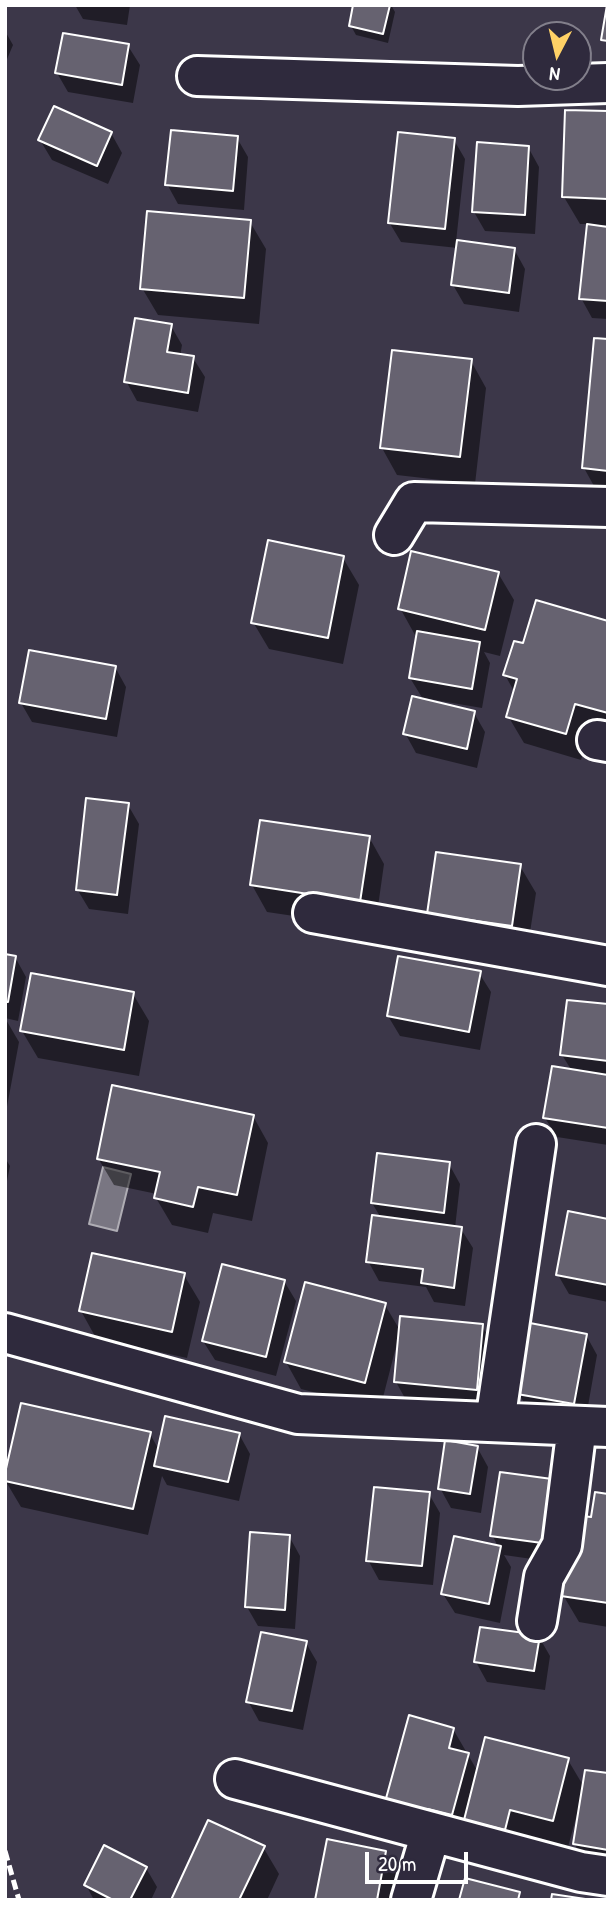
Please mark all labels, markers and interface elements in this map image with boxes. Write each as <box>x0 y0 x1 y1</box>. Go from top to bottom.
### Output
north arrow <box>522 21 592 91</box>
text: N <box>548 61 561 88</box>
scale bar <box>368 1839 471 1883</box>
text: 20 m <box>378 1849 416 1878</box>

